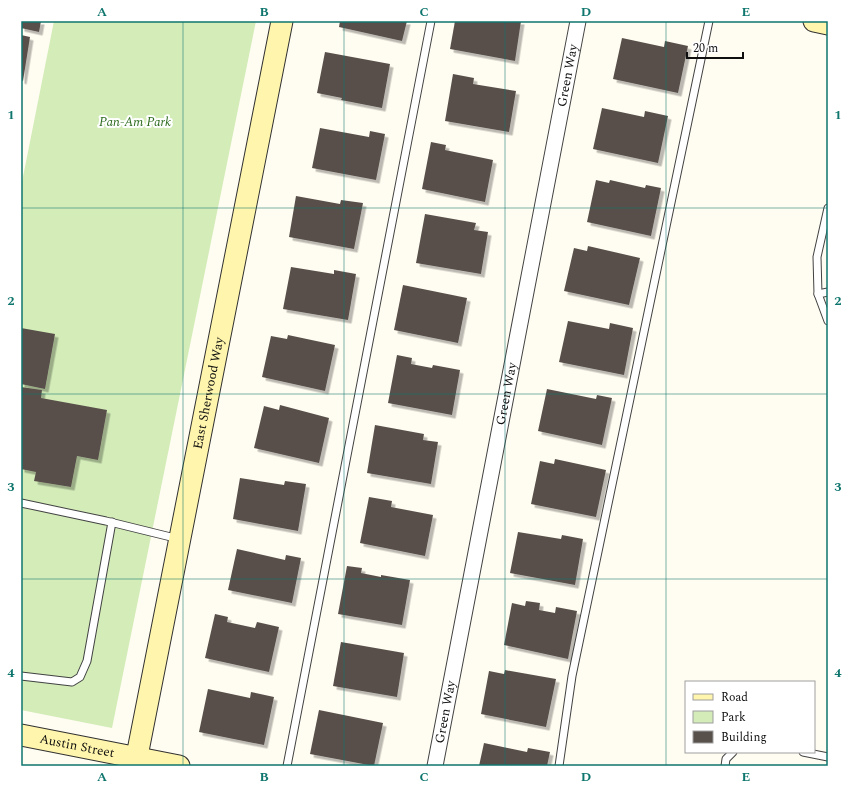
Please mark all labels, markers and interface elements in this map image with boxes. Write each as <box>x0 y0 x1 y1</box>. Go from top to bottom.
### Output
text: A <box>97 2 107 22</box>
text: B <box>259 2 269 22</box>
text: C <box>419 2 429 22</box>
text: D <box>581 2 591 22</box>
text: E <box>742 2 751 22</box>
scale bar <box>687 34 743 60</box>
text: 20 m <box>693 39 718 58</box>
street label: Green Way <box>552 42 583 109</box>
text: 1 <box>7 105 15 125</box>
text: 1 <box>834 105 842 125</box>
park label: Pan-Am Park <box>99 112 171 132</box>
text: 2 <box>7 291 15 311</box>
text: 2 <box>834 291 842 311</box>
street label: East Sherwood Way <box>188 335 230 451</box>
street label: Green Way <box>491 360 522 427</box>
text: 3 <box>7 477 15 497</box>
text: 3 <box>834 477 842 497</box>
text: 4 <box>7 663 15 683</box>
text: 4 <box>834 663 842 683</box>
street label: Green Way <box>430 678 461 745</box>
legend <box>685 681 815 753</box>
text: Road <box>721 688 748 707</box>
text: Park <box>721 708 746 727</box>
text: Building <box>721 728 767 747</box>
street label: Austin Street <box>38 729 117 763</box>
text: A <box>97 767 107 787</box>
text: B <box>259 767 269 787</box>
text: C <box>419 767 429 787</box>
text: D <box>581 767 591 787</box>
text: E <box>742 767 751 787</box>

